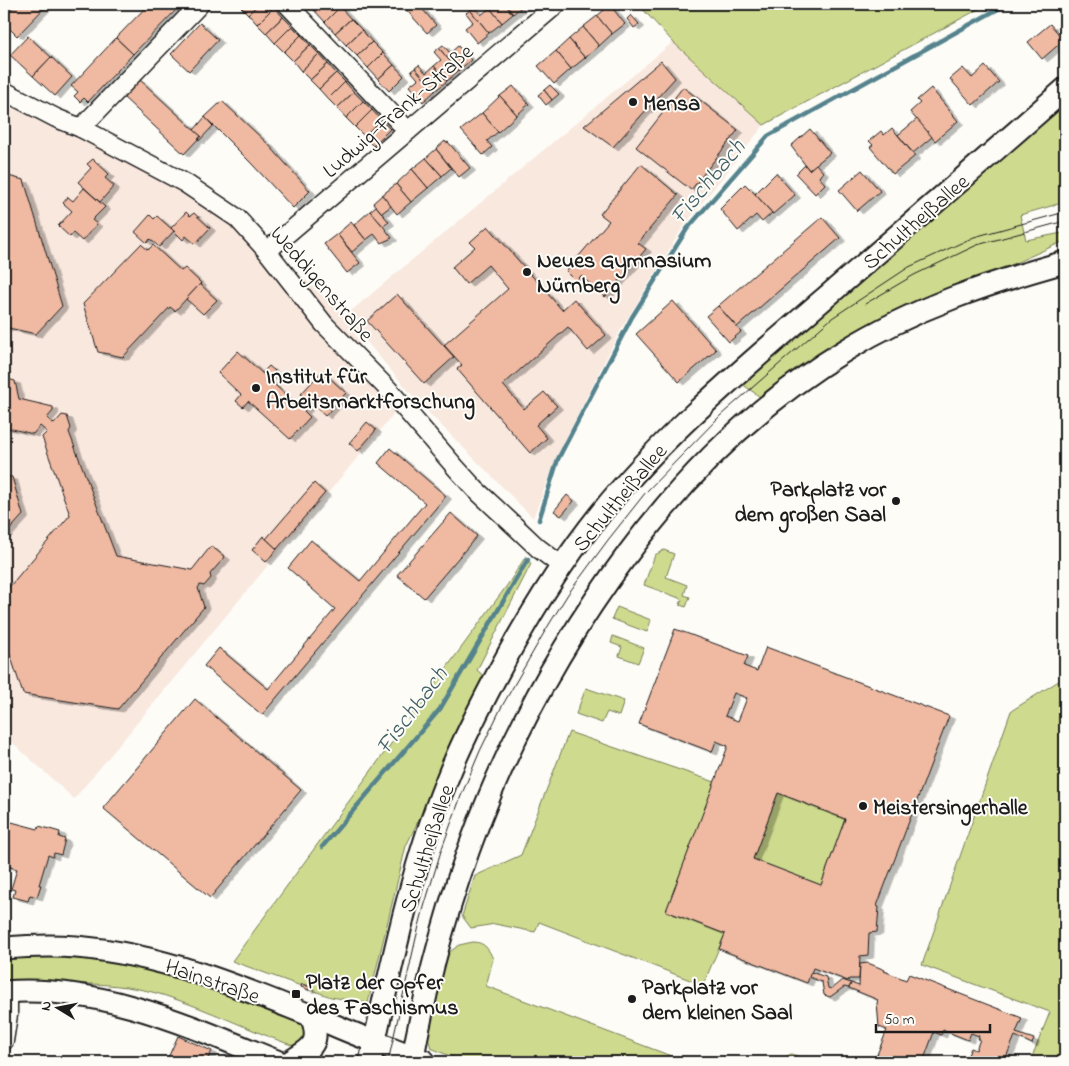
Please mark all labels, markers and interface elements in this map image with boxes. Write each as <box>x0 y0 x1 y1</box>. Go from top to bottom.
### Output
street label: Ludwig-Frank-Straße <box>316 37 482 188</box>
place label: Mensa <box>643 89 700 121</box>
marker: Mensa <box>627 96 639 108</box>
water label: Fischbach <box>663 132 755 233</box>
street label: Schultheißallee <box>856 168 978 279</box>
street label: Weddigenstraße <box>260 220 380 351</box>
place label: Neues Gymnasium Nürnberg <box>537 246 711 304</box>
marker: Neues Gymnasium Nürnberg <box>521 266 533 278</box>
place label: Institut für Arbeitsmarktforschung <box>266 362 475 420</box>
marker: Institut für Arbeitsmarktforschung <box>250 382 262 394</box>
street label: Schultheißallee <box>566 438 676 560</box>
place label: Parkplatz vor dem großen Saal <box>734 475 887 533</box>
marker: Parkplatz vor dem großen Saal <box>890 495 902 507</box>
water label: Fischbach <box>368 660 458 763</box>
street label: Schultheißallee <box>393 781 465 917</box>
place label: Meistersingerhalle <box>873 793 1029 826</box>
marker: Meistersingerhalle <box>857 800 869 812</box>
street label: Hainstraße <box>160 952 264 1014</box>
place label: Platz der Opfer des Faschismus <box>306 968 458 1025</box>
place label: Parkplatz vor dem kleinen Saal <box>642 973 793 1030</box>
north arrow <box>32 984 82 1034</box>
marker: Platz der Opfer des Faschismus <box>290 988 302 1000</box>
marker: Parkplatz vor dem kleinen Saal <box>626 993 638 1005</box>
text: N <box>36 1000 58 1012</box>
scale bar <box>876 1001 990 1033</box>
text: 50 m <box>884 1009 915 1031</box>

